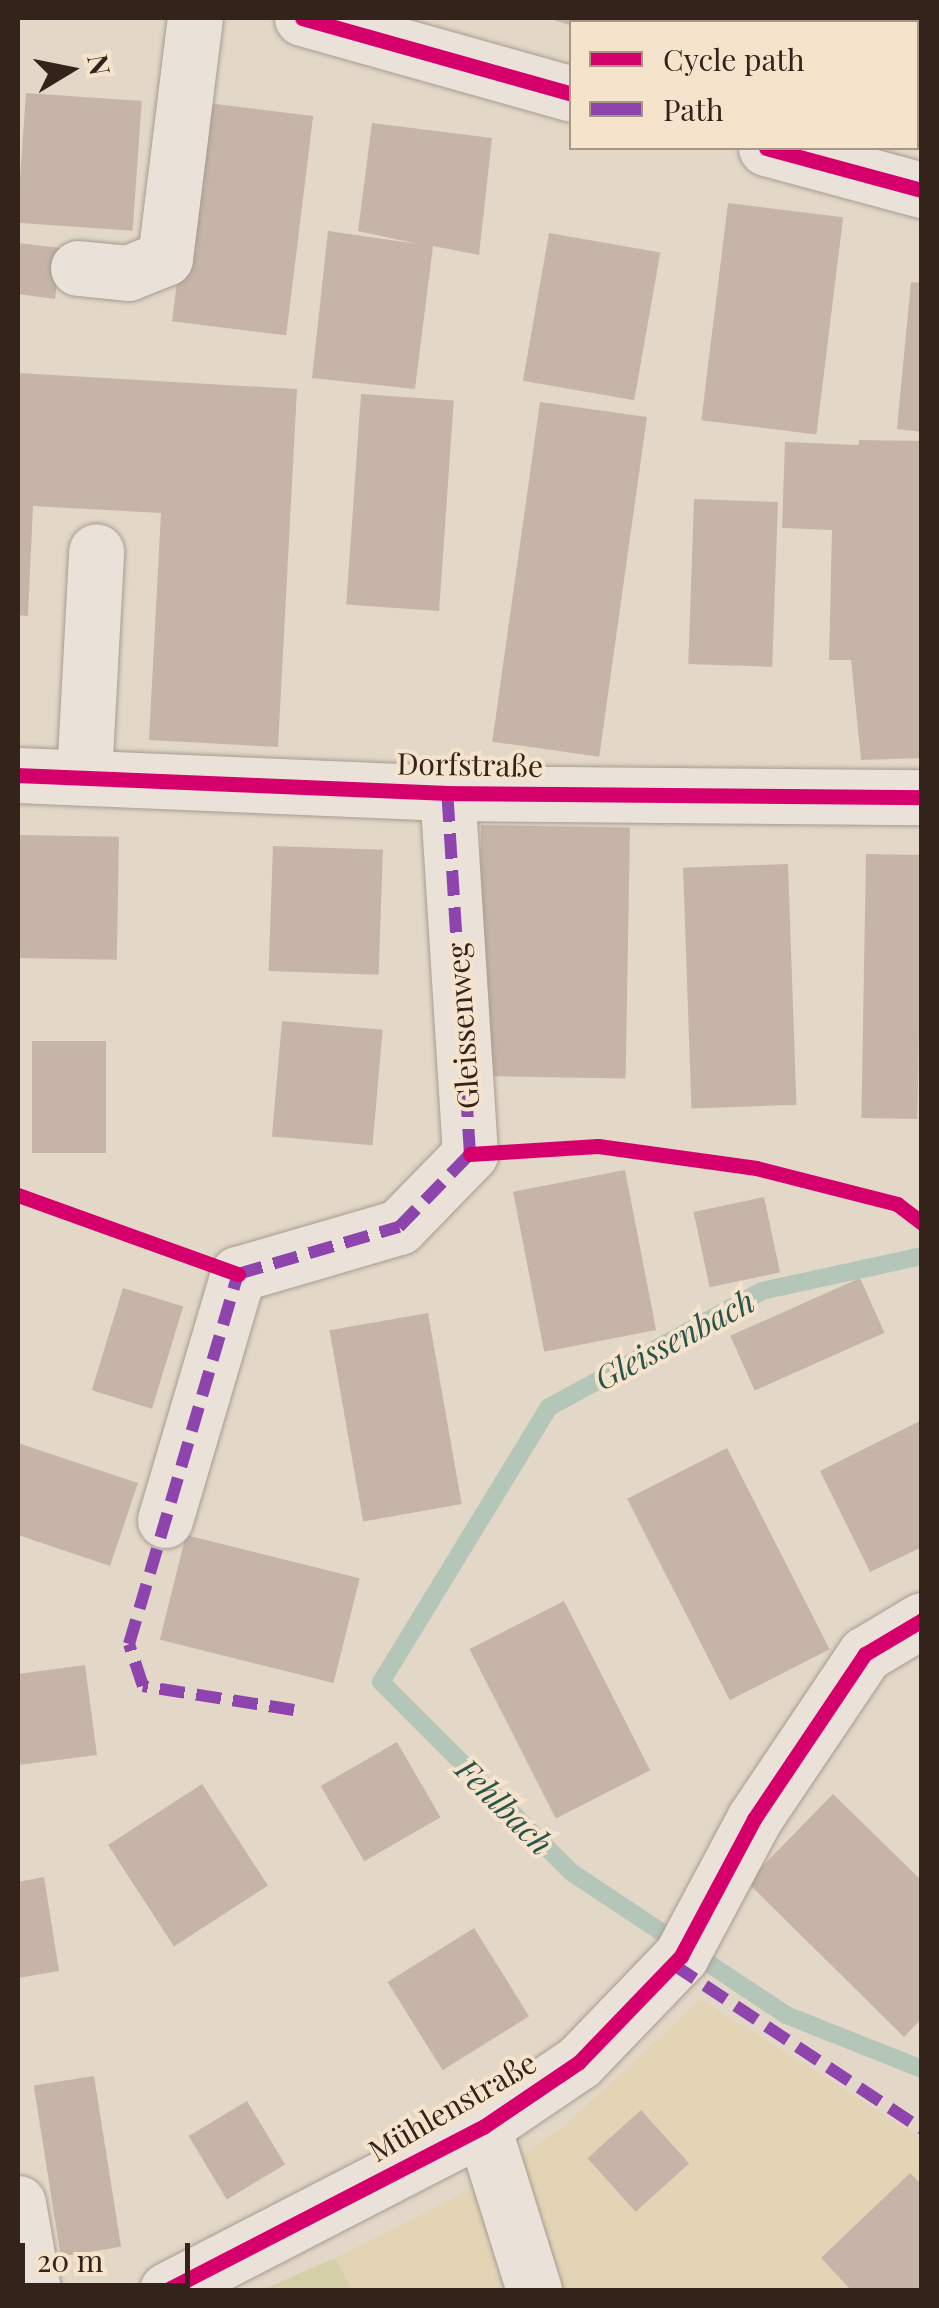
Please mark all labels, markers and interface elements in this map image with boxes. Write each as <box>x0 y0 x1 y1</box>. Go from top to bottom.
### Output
north arrow <box>20 20 120 120</box>
legend <box>569 20 919 150</box>
text: Cycle path <box>663 39 805 79</box>
text: N <box>80 52 120 78</box>
text: Path <box>663 89 724 129</box>
street label: Dorfstraße <box>397 745 543 783</box>
street label: Gleissenweg <box>438 942 486 1110</box>
water label: Gleissenbach <box>588 1281 760 1397</box>
water label: Fehlbach <box>449 1750 561 1862</box>
street label: Mühlenstraße <box>362 2044 542 2168</box>
scale bar <box>25 2223 195 2285</box>
text: 20 m <box>37 2240 103 2280</box>

